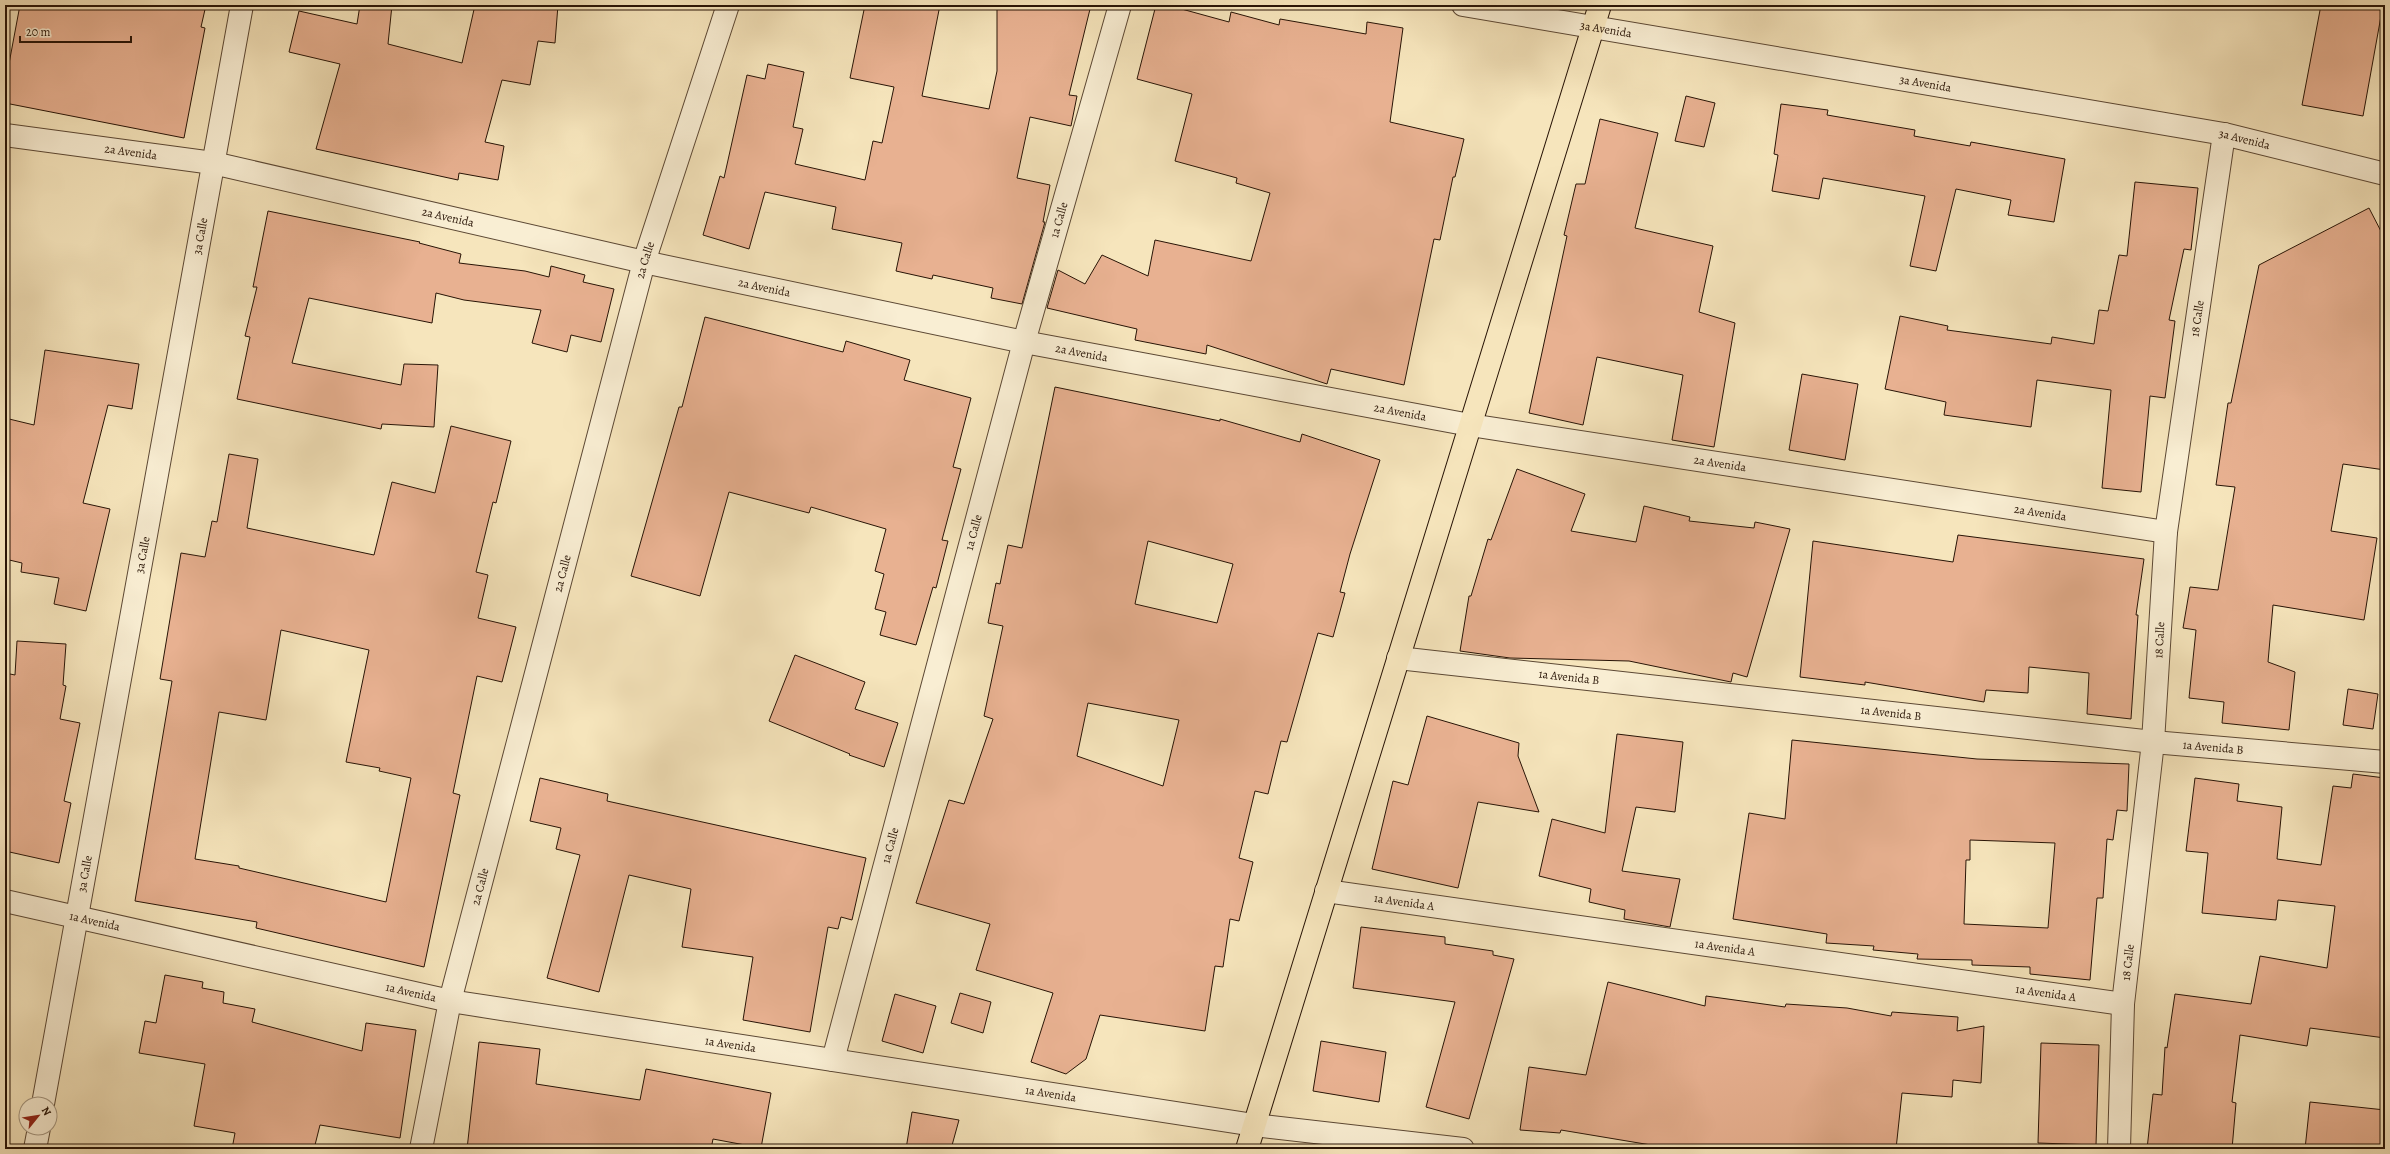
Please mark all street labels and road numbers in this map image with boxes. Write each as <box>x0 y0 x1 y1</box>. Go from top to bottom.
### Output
street label: 3a Avenida <box>1579 17 1633 42</box>
street label: 3a Avenida <box>1898 71 1953 96</box>
street label: 3a Avenida <box>2218 125 2272 153</box>
street label: 2a Avenida <box>104 140 159 163</box>
street label: 1a Calle <box>1046 200 1071 240</box>
street label: 2a Avenida <box>420 203 476 231</box>
street label: 3a Calle <box>189 216 211 256</box>
street label: 2a Calle <box>632 239 658 280</box>
street label: 2a Avenida <box>737 274 792 301</box>
street label: 18 Calle <box>2187 299 2208 338</box>
street label: 2a Avenida <box>1054 340 1110 366</box>
street label: 2a Avenida <box>1373 399 1428 425</box>
street label: 2a Avenida <box>1693 451 1748 475</box>
street label: 2a Avenida <box>2013 501 2068 525</box>
street label: 1a Calle <box>961 513 986 552</box>
street label: 3a Calle <box>131 535 154 575</box>
street label: 2a Calle <box>550 553 575 594</box>
street label: 18 Calle <box>2150 621 2168 659</box>
street label: 1a Avenida B <box>1538 666 1600 688</box>
street label: 1a Avenida B <box>1860 702 1922 724</box>
street label: 1a Avenida B <box>2182 737 2244 758</box>
street label: 1a Calle <box>878 826 902 865</box>
street label: 3a Calle <box>73 854 96 894</box>
street label: 2a Calle <box>467 866 493 907</box>
street label: 1a Avenida A <box>1373 890 1436 914</box>
street label: 1a Avenida <box>68 908 122 935</box>
street label: 1a Avenida A <box>1694 935 1757 960</box>
street label: 18 Calle <box>2118 943 2138 981</box>
street label: 1a Avenida <box>384 979 438 1006</box>
street label: 1a Avenida A <box>2015 981 2078 1005</box>
street label: 1a Avenida <box>704 1032 758 1056</box>
street label: 1a Avenida <box>1024 1082 1078 1106</box>

